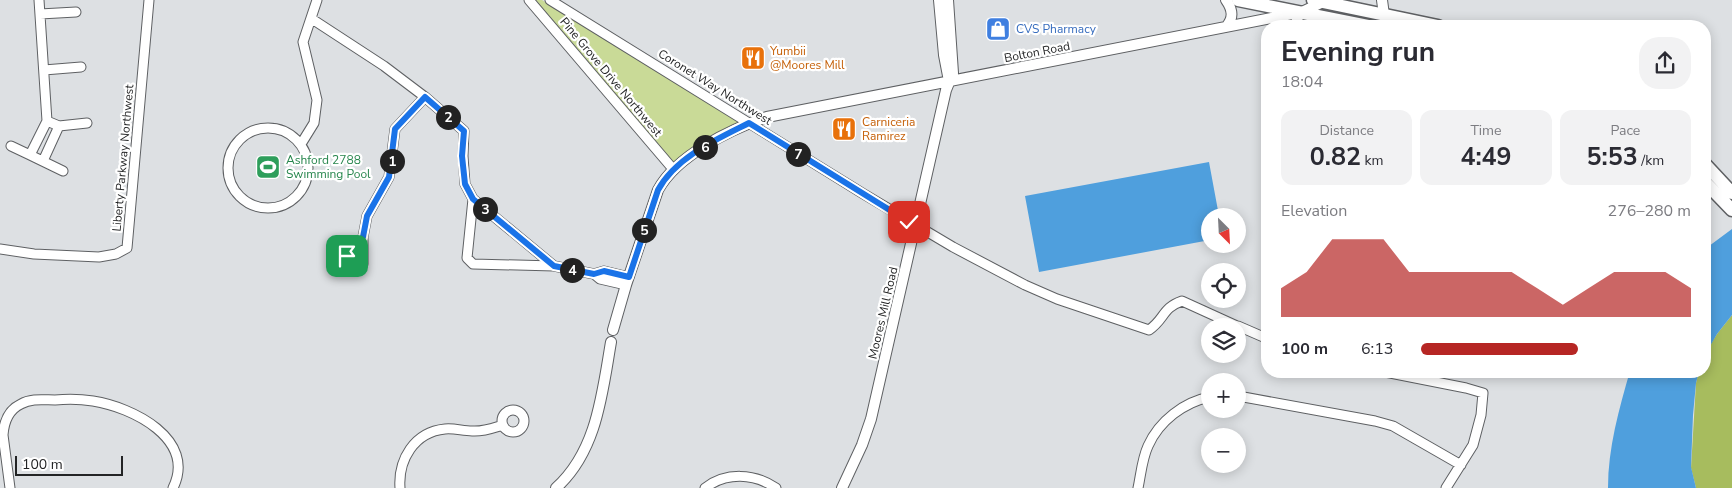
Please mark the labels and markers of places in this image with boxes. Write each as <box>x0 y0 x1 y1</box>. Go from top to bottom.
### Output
shop icon: CVS Pharmacy <box>985 16 1011 42</box>
place label: CVS Pharmacy <box>1016 21 1097 37</box>
place label: Yumbii @Moores Mill <box>769 43 845 73</box>
restaurant icon: Yumbii @Moores Mill <box>740 45 766 71</box>
pin: 2 <box>436 104 460 130</box>
place label: Carniceria Ramirez <box>862 114 915 144</box>
restaurant icon: Carniceria Ramirez <box>831 116 857 142</box>
pin: 6 <box>692 134 718 160</box>
pin: 7 <box>786 142 810 166</box>
pin: 1 <box>380 148 404 174</box>
place label: Ashford 2788 Swimming Pool <box>286 152 371 182</box>
sports icon: Ashford 2788 Swimming Pool <box>255 154 281 180</box>
pin: 3 <box>472 196 498 222</box>
pin <box>888 201 930 243</box>
pin: 5 <box>632 218 656 242</box>
pin <box>326 235 368 277</box>
pin: 4 <box>560 258 584 282</box>

